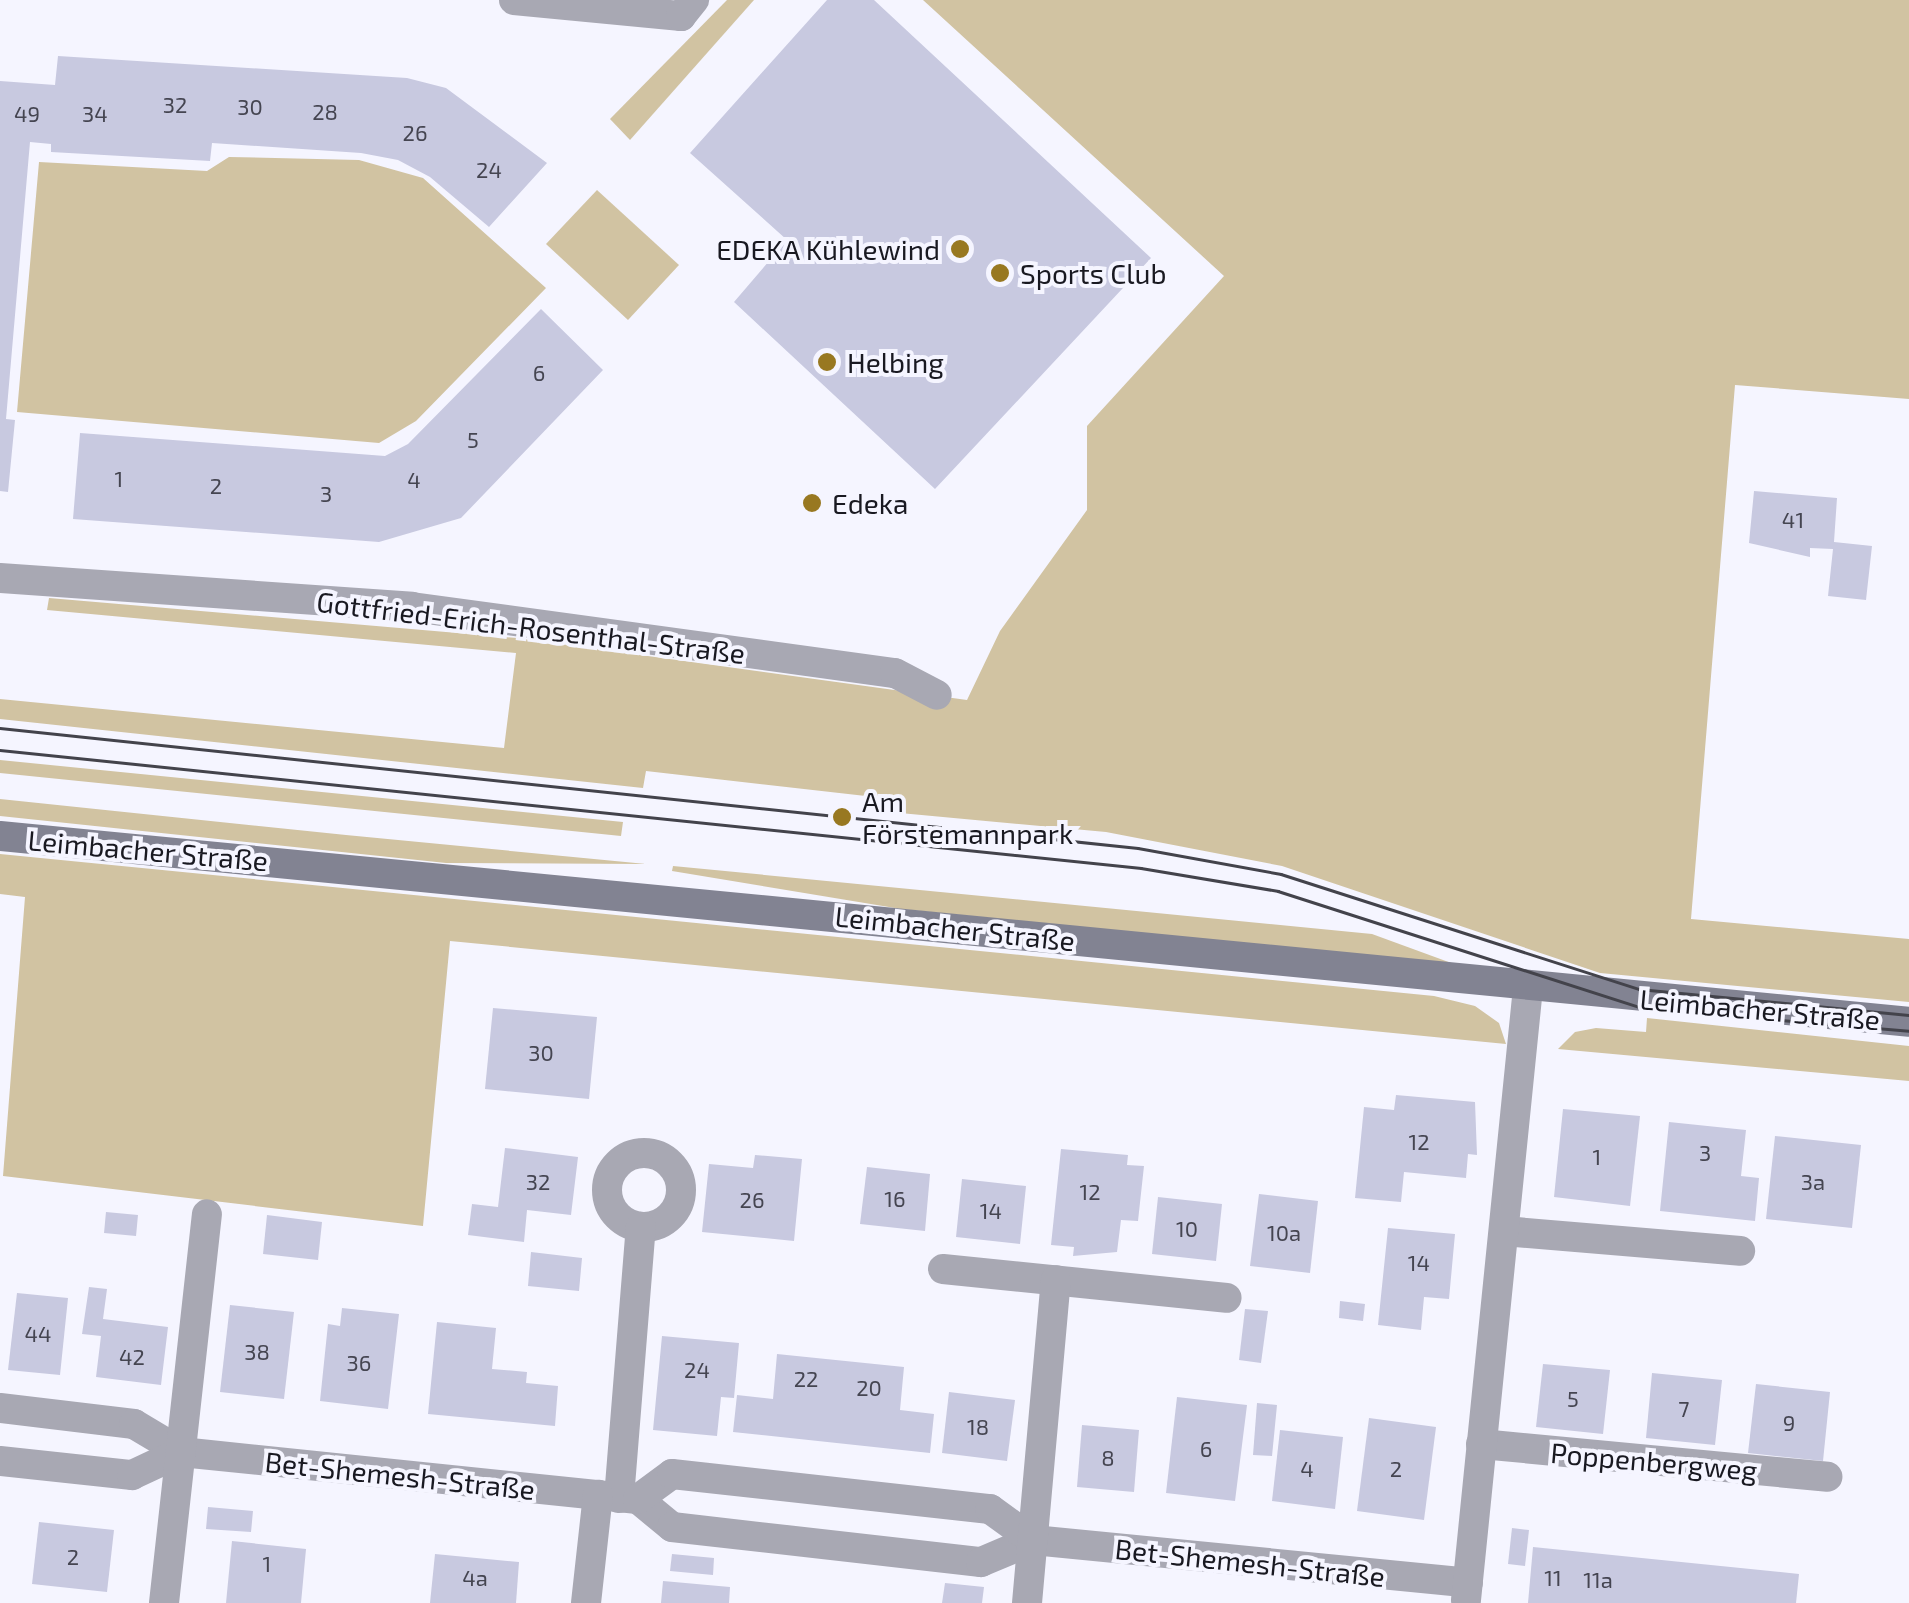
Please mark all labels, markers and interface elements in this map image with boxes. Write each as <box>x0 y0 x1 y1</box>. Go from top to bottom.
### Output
house number: 32 <box>163 92 187 118</box>
house number: 30 <box>237 94 263 120</box>
house number: 28 <box>312 99 338 125</box>
house number: 49 <box>14 101 40 127</box>
house number: 34 <box>82 101 108 127</box>
house number: 26 <box>403 120 427 146</box>
house number: 24 <box>476 157 502 183</box>
place label: EDEKA Kühlewind <box>715 232 940 266</box>
marker: EDEKA Kühlewind <box>949 238 971 260</box>
place label: Sports Club <box>1020 256 1166 290</box>
marker: Sports Club <box>989 262 1011 284</box>
place label: Helbing <box>847 345 944 379</box>
marker: Helbing <box>816 351 838 373</box>
house number: 6 <box>533 360 545 386</box>
house number: 5 <box>467 427 479 453</box>
house number: 1 <box>115 466 123 492</box>
house number: 4 <box>407 467 421 493</box>
house number: 2 <box>210 473 222 499</box>
house number: 3 <box>320 481 332 507</box>
place label: Edeka <box>832 486 908 520</box>
marker: Edeka <box>801 492 823 514</box>
house number: 41 <box>1782 507 1804 533</box>
street label: Gottfried-Erich-Rosenthal-Straße <box>315 584 747 670</box>
place label: Am Förstemannpark <box>862 784 1073 850</box>
marker: Am Förstemannpark <box>831 806 853 828</box>
street label: Leimbacher Straße <box>26 823 270 877</box>
street label: Leimbacher Straße <box>833 899 1077 957</box>
street label: Leimbacher Straße <box>1638 982 1882 1036</box>
house number: 30 <box>528 1040 554 1066</box>
house number: 12 <box>1408 1129 1430 1155</box>
house number: 3 <box>1699 1140 1711 1166</box>
house number: 1 <box>1593 1144 1601 1170</box>
house number: 32 <box>526 1169 550 1195</box>
house number: 3a <box>1801 1169 1825 1195</box>
house number: 12 <box>1079 1179 1101 1205</box>
house number: 16 <box>884 1186 906 1212</box>
house number: 26 <box>740 1187 764 1213</box>
house number: 14 <box>980 1198 1002 1224</box>
house number: 10 <box>1176 1216 1198 1242</box>
house number: 10a <box>1267 1220 1301 1246</box>
house number: 14 <box>1408 1250 1430 1276</box>
house number: 44 <box>24 1321 52 1347</box>
house number: 38 <box>244 1339 270 1365</box>
house number: 42 <box>119 1344 145 1370</box>
house number: 36 <box>347 1350 371 1376</box>
house number: 24 <box>684 1357 710 1383</box>
house number: 22 <box>794 1366 818 1392</box>
house number: 20 <box>856 1375 882 1401</box>
house number: 5 <box>1567 1386 1579 1412</box>
house number: 7 <box>1678 1396 1690 1422</box>
house number: 9 <box>1783 1410 1795 1436</box>
house number: 18 <box>967 1414 989 1440</box>
street label: Poppenbergweg <box>1549 1435 1759 1487</box>
house number: 6 <box>1200 1436 1212 1462</box>
street label: Bet-Shemesh-Straße <box>263 1444 537 1506</box>
house number: 8 <box>1101 1445 1115 1471</box>
house number: 4 <box>1300 1456 1314 1482</box>
house number: 2 <box>1390 1456 1402 1482</box>
street label: Bet-Shemesh-Straße <box>1113 1531 1387 1593</box>
house number: 2 <box>67 1544 79 1570</box>
house number: 1 <box>263 1551 271 1577</box>
house number: 4a <box>462 1565 488 1591</box>
house number: 11 <box>1544 1565 1562 1591</box>
house number: 11a <box>1583 1567 1613 1593</box>

